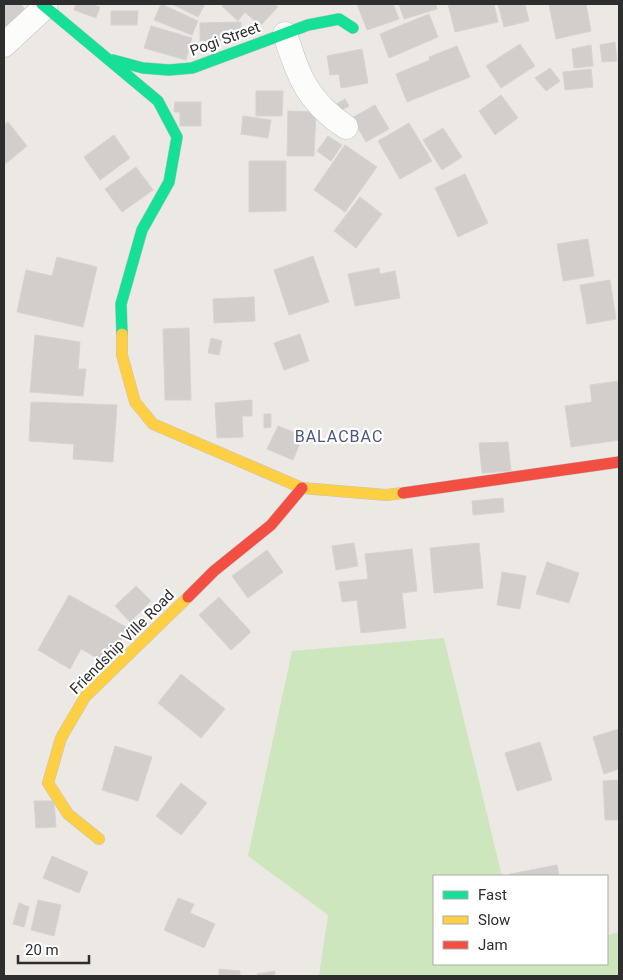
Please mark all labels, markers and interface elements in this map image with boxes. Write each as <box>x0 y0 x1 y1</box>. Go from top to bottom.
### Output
street label: Pogi Street <box>187 18 263 60</box>
district label: BALACBAC <box>295 427 383 446</box>
street label: Friendship Ville Road <box>66 586 178 698</box>
legend <box>433 875 608 965</box>
text: Fast <box>478 886 507 904</box>
text: Slow <box>478 911 510 929</box>
scale bar <box>18 932 89 964</box>
text: Jam <box>478 936 508 954</box>
text: 20 m <box>25 941 59 959</box>

